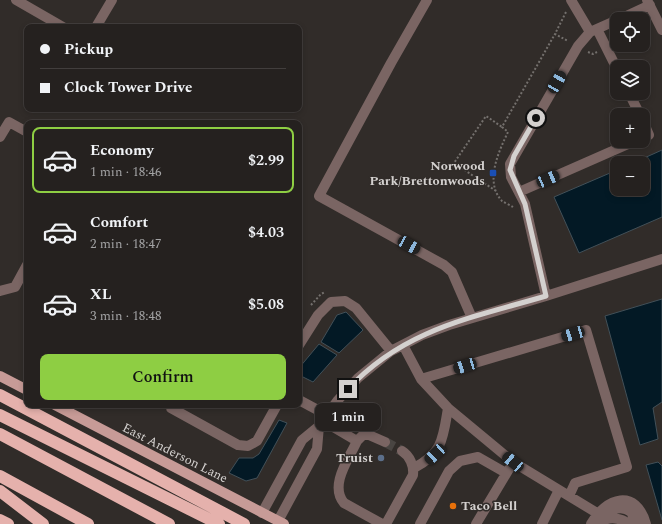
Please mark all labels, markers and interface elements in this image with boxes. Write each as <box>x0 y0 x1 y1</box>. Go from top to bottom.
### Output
map controls <box>610 12 650 196</box>
button: locate <box>610 12 650 52</box>
text: Pickup <box>64 38 113 61</box>
button: layers <box>610 60 650 100</box>
car <box>546 69 568 95</box>
text: Clock Tower Drive <box>64 76 192 99</box>
button: + <box>610 108 650 148</box>
route start <box>527 109 545 127</box>
text: Economy <box>90 139 154 162</box>
icon: car <box>42 142 78 178</box>
text: $2.99 <box>248 149 284 172</box>
place label: Norwood Park/Brettonwoods <box>369 156 485 191</box>
button: − <box>610 156 650 196</box>
text: 1 min · 18:46 <box>90 162 162 182</box>
marker: Norwood Park/Brettonwoods <box>488 168 498 178</box>
car <box>535 169 561 189</box>
text: Comfort <box>90 211 148 234</box>
icon: car <box>42 214 78 250</box>
text: $4.03 <box>248 221 284 244</box>
text: 2 min · 18:47 <box>90 234 162 254</box>
car <box>396 234 422 256</box>
text: XL <box>90 283 111 306</box>
icon: car <box>42 286 78 322</box>
text: $5.08 <box>248 293 284 316</box>
text: 3 min · 18:48 <box>90 306 162 326</box>
car <box>560 325 586 343</box>
button: Confirm <box>40 354 286 400</box>
car <box>452 357 478 375</box>
route end <box>339 380 357 398</box>
callout: 1 min <box>315 403 381 431</box>
text: 1 min <box>331 407 365 427</box>
street label: East Anderson Lane <box>119 418 231 488</box>
car <box>422 441 448 467</box>
place label: Truist <box>336 448 373 468</box>
car <box>500 450 526 474</box>
marker: Truist <box>376 453 386 463</box>
place label: Taco Bell <box>461 496 517 516</box>
marker: Taco Bell <box>448 501 458 511</box>

